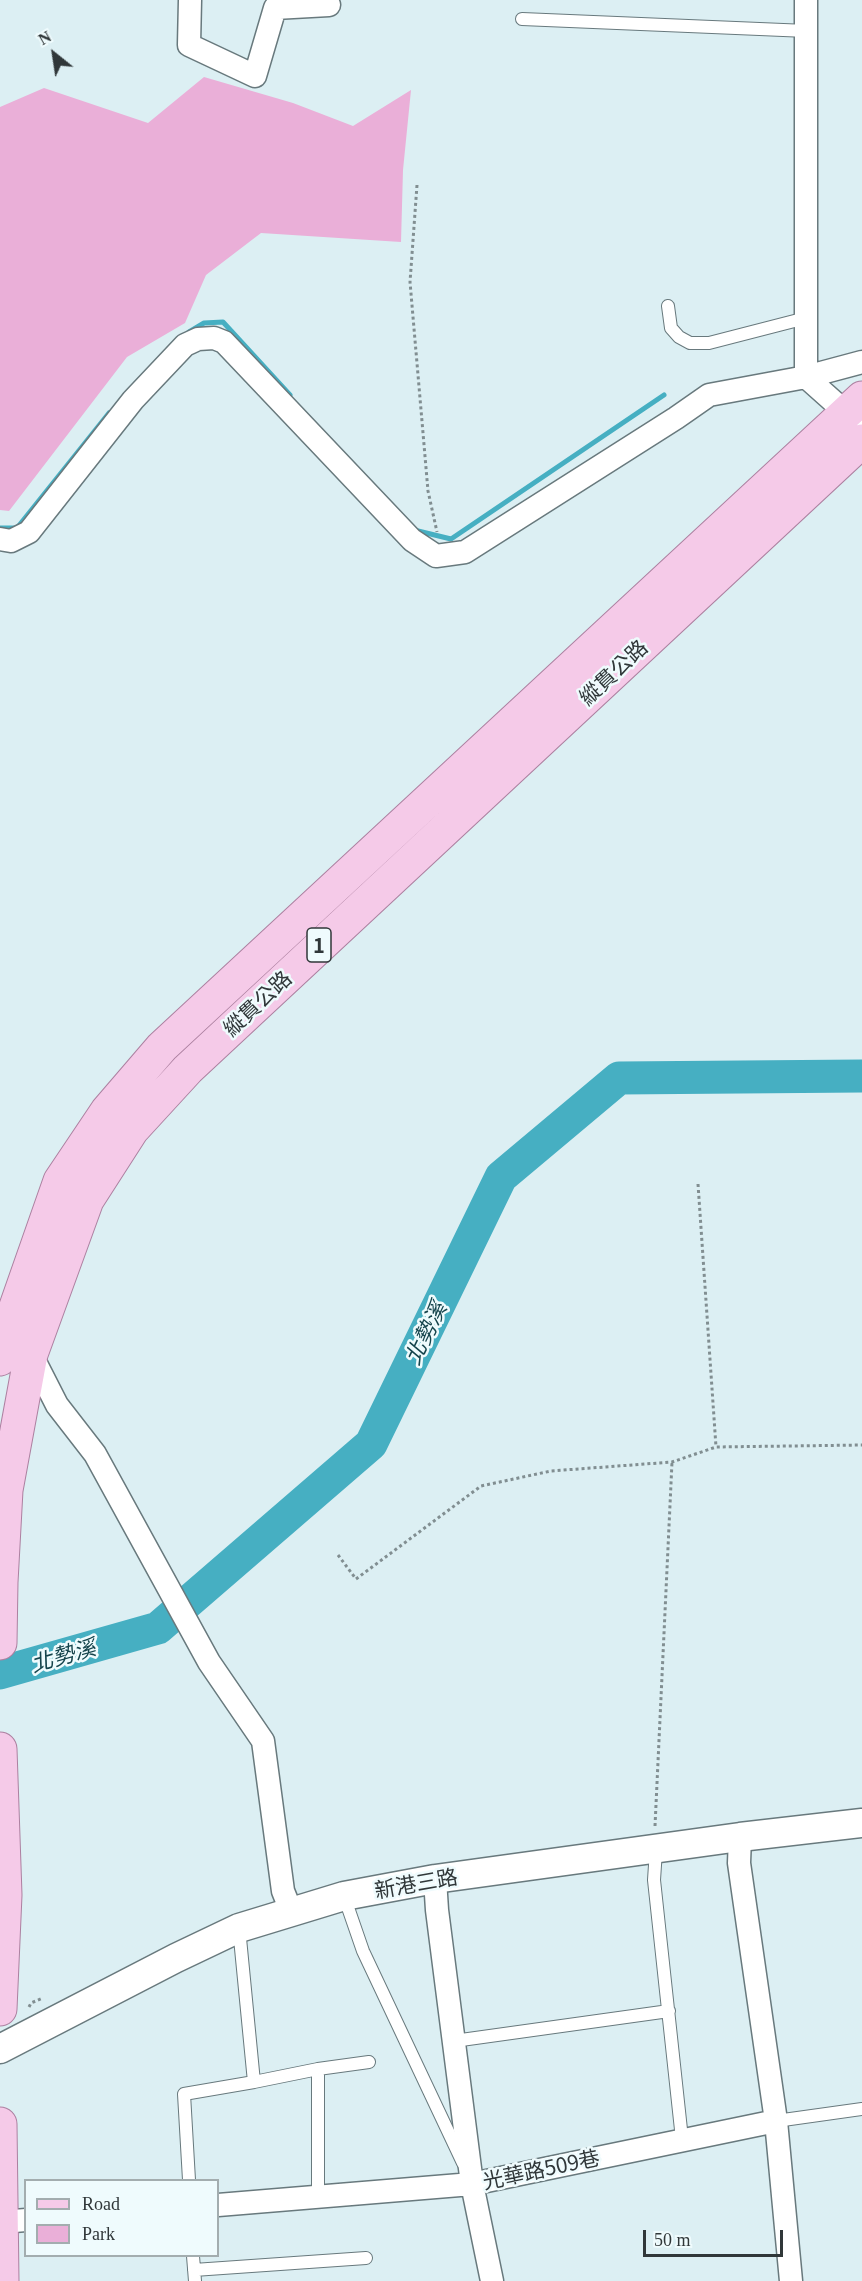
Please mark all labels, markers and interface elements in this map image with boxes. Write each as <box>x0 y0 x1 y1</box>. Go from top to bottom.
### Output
north arrow <box>24 24 84 84</box>
text: N <box>35 28 54 48</box>
street label: 縱貫公路 <box>574 634 652 710</box>
road number: 1 <box>307 928 331 962</box>
street label: 縱貫公路 <box>218 965 296 1041</box>
water label: 北勢溪 <box>399 1298 451 1368</box>
water label: 北勢溪 <box>28 1633 98 1677</box>
street label: 新港三路 <box>372 1863 460 1903</box>
street label: 光華路509巷 <box>480 2144 602 2194</box>
legend <box>24 2179 219 2257</box>
text: Road <box>82 2194 120 2214</box>
scale bar <box>646 2218 786 2256</box>
text: Park <box>82 2224 115 2244</box>
text: 50 m <box>654 2230 691 2250</box>

